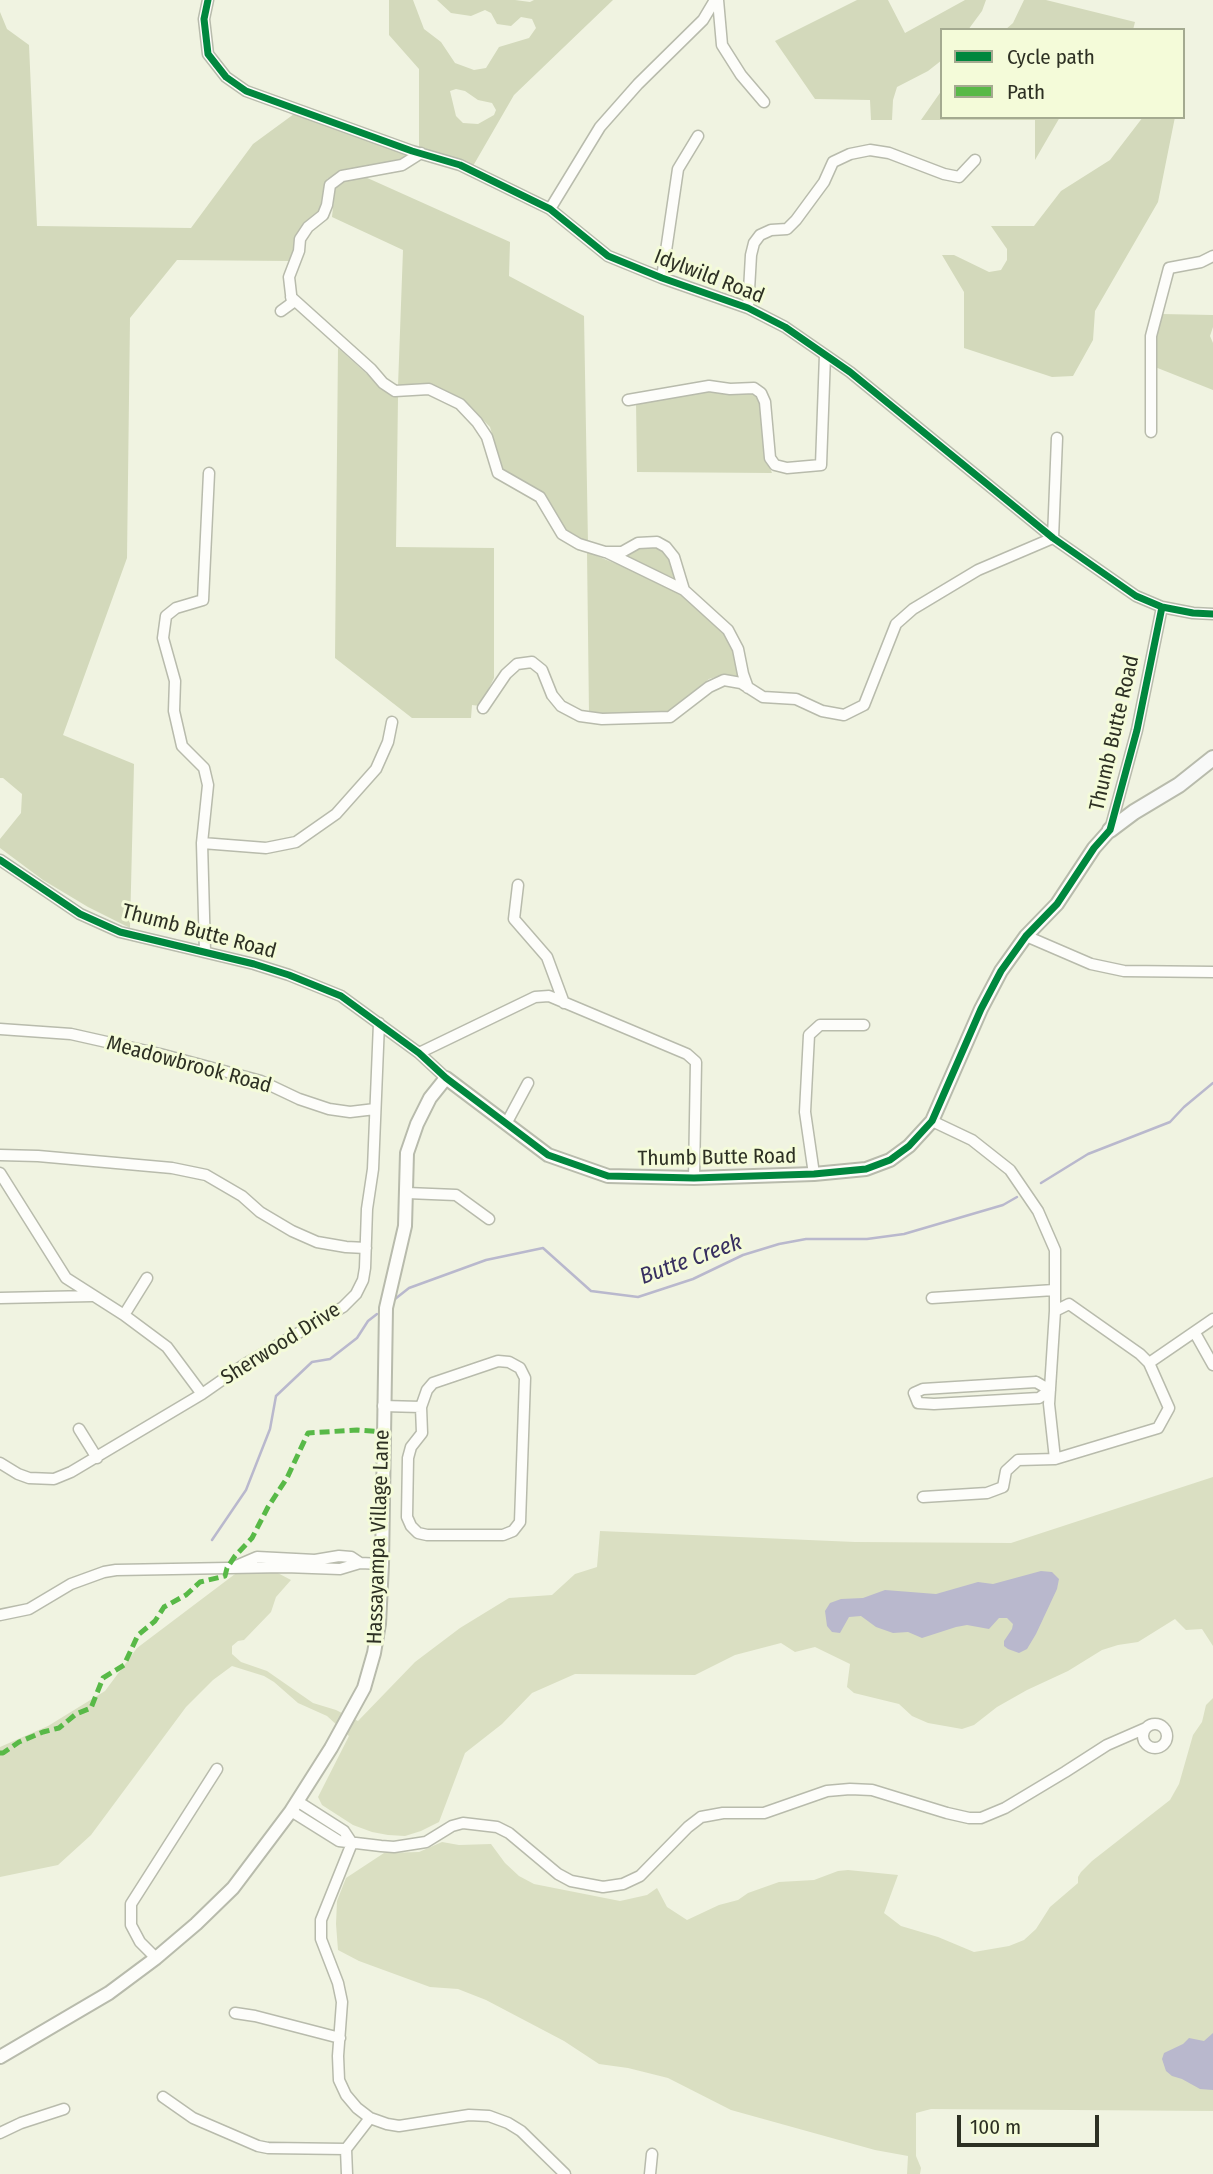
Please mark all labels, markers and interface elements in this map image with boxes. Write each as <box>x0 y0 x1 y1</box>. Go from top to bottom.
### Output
legend <box>940 28 1185 119</box>
text: Cycle path <box>1007 44 1095 70</box>
text: Path <box>1007 79 1045 105</box>
street label: Idylwild Road <box>650 244 768 310</box>
street label: Thumb Butte Road <box>1085 653 1145 813</box>
street label: Thumb Butte Road <box>119 899 279 965</box>
street label: Meadowbrook Road <box>104 1031 274 1099</box>
street label: Thumb Butte Road <box>637 1144 797 1172</box>
water label: Butte Creek <box>636 1229 746 1291</box>
street label: Sherwood Drive <box>217 1297 345 1391</box>
street label: Hassayampa Village Lane <box>363 1429 395 1645</box>
scale bar <box>961 2100 1103 2144</box>
text: 100 m <box>970 2114 1021 2140</box>

